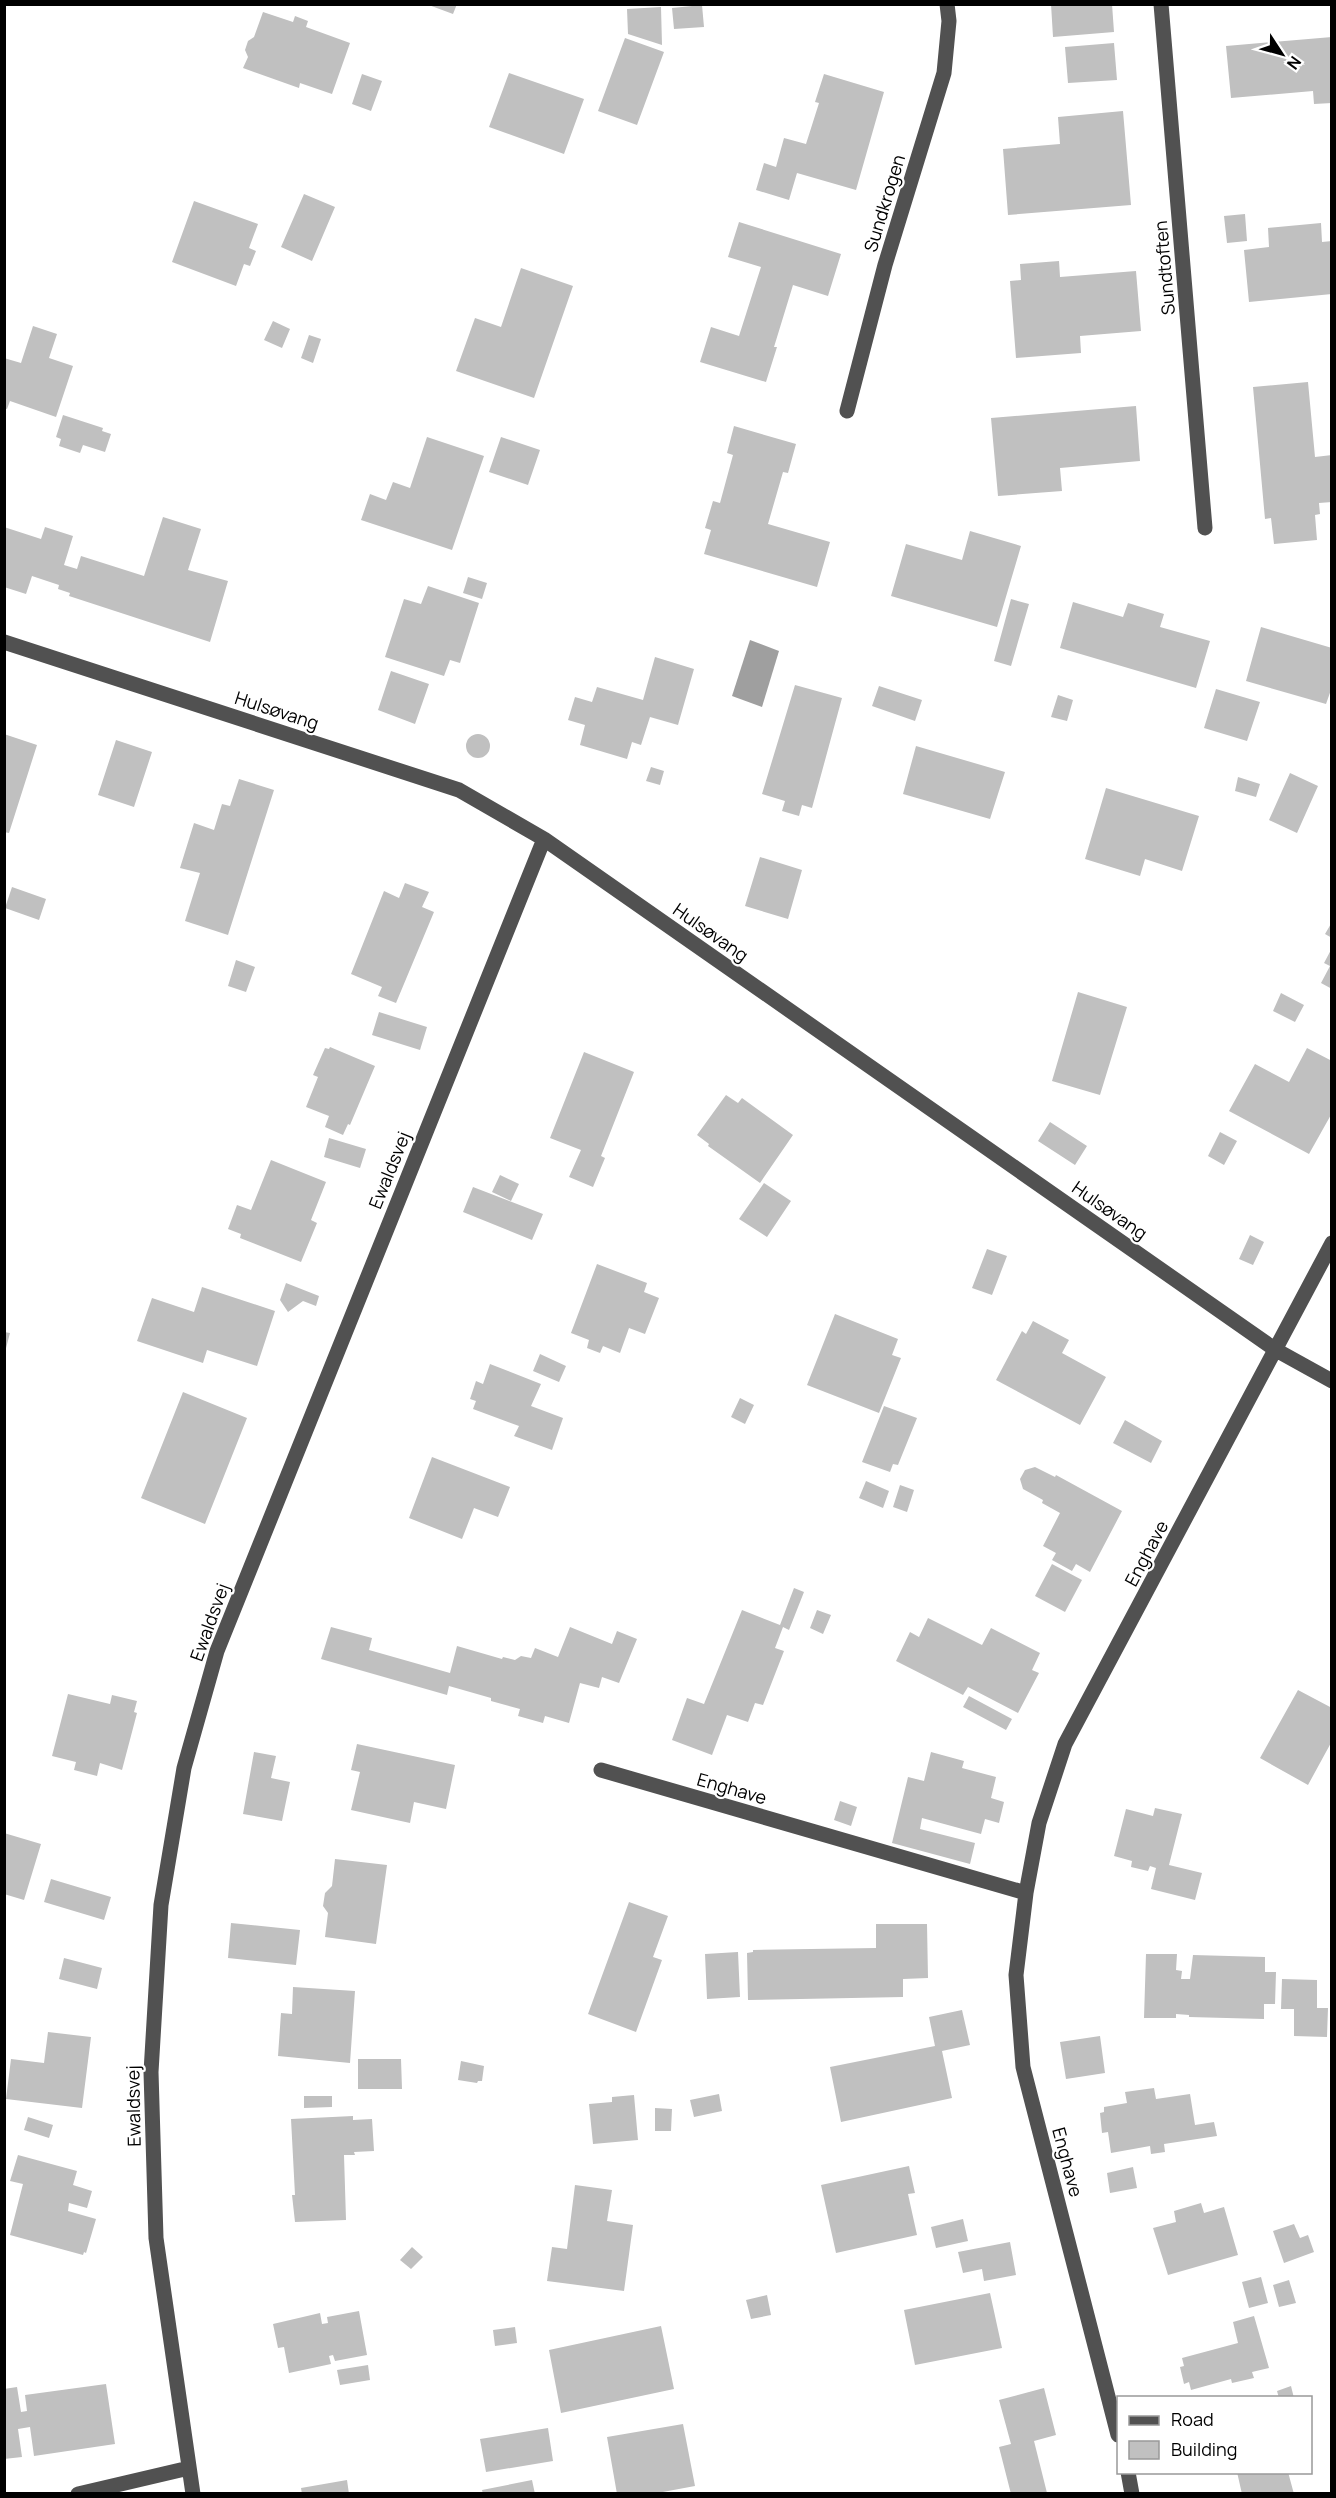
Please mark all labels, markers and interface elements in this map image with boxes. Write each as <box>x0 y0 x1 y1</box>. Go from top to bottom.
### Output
north arrow <box>1252 24 1312 84</box>
text: N <box>1282 52 1306 74</box>
street label: Sundkrogen <box>858 151 910 255</box>
street label: Sundtoften <box>1148 220 1180 316</box>
street label: Hulsøvang <box>232 685 322 735</box>
street label: Hulsøvang <box>669 897 753 967</box>
street label: Ewaldsvej <box>363 1128 415 1212</box>
street label: Hulsøvang <box>1068 1175 1152 1245</box>
street label: Enghave <box>1119 1516 1173 1590</box>
street label: Ewaldsvej <box>184 1580 234 1664</box>
street label: Enghave <box>694 1767 770 1809</box>
street label: Ewaldsvej <box>120 2065 146 2147</box>
street label: Enghave <box>1047 2124 1089 2200</box>
legend <box>1117 2396 1312 2474</box>
text: Road <box>1171 2407 1214 2431</box>
text: Building <box>1171 2437 1237 2461</box>

